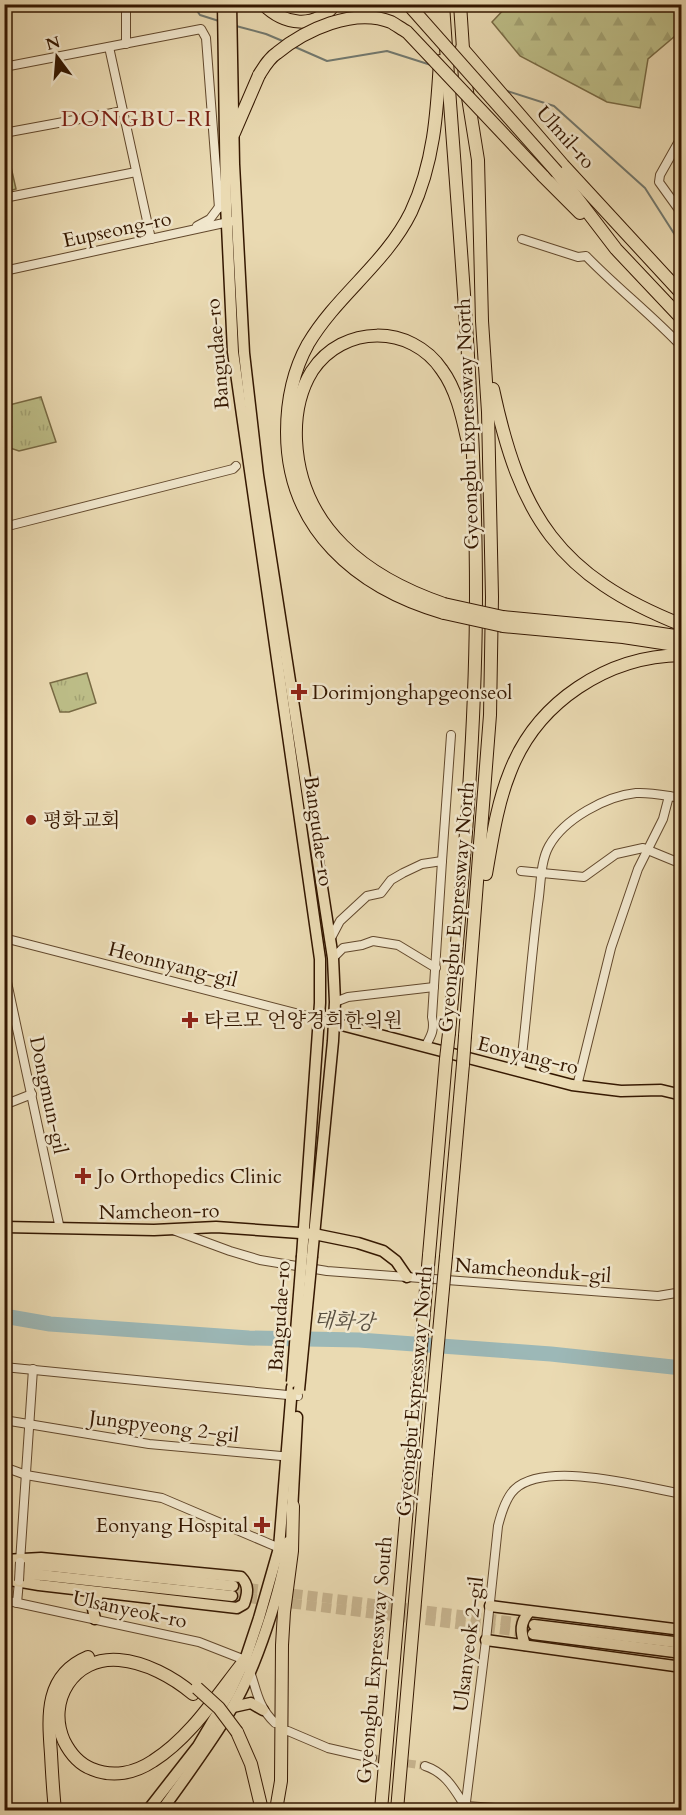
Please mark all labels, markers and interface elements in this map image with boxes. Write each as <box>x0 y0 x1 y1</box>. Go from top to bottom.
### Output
north arrow <box>27 27 87 87</box>
text: N <box>43 31 63 56</box>
street label: Ulmil-ro <box>530 100 601 175</box>
district label: DONGBU-RI <box>61 104 213 134</box>
street label: Eupseong-ro <box>60 205 174 254</box>
street label: Bangudae-ro <box>199 297 236 411</box>
street label: Gyeongbu Expressway North <box>450 298 485 550</box>
place label: Dorimjonghapgeonseol <box>312 679 512 706</box>
marker: Dorimjonghapgeonseol <box>290 683 308 701</box>
street label: Bangudae-ro <box>297 774 340 888</box>
street label: Gyeongbu Expressway North <box>432 780 481 1034</box>
place label: 평화교회 <box>43 807 120 834</box>
marker: 평화교회 <box>24 813 38 827</box>
street label: Heonnyang-gil <box>106 935 240 994</box>
place label: 타르모 언양경희한의원 <box>204 1007 403 1034</box>
marker: 타르모 언양경희한의원 <box>181 1011 199 1029</box>
street label: Eonyang-ro <box>474 1030 581 1081</box>
street label: Dongmun-gil <box>23 1034 74 1156</box>
place label: Jo Orthopedics Clinic <box>94 1163 282 1190</box>
marker: Jo Orthopedics Clinic <box>74 1167 92 1185</box>
street label: Namcheon-ro <box>98 1197 220 1226</box>
street label: Namcheonduk-gil <box>454 1252 612 1289</box>
street label: Bangudae-ro <box>262 1259 297 1372</box>
street label: Gyeongbu Expressway North <box>390 1264 439 1518</box>
water label: 태화강 <box>313 1305 378 1338</box>
street label: Jungpyeong 2-gil <box>85 1404 240 1449</box>
place label: Eonyang Hospital <box>96 1512 248 1539</box>
marker: Eonyang Hospital <box>253 1516 271 1534</box>
street label: Gyeongbu Expressway South <box>350 1535 399 1785</box>
street label: Ulsanyeok 2-gil <box>447 1575 490 1713</box>
street label: Ulsanyeok-ro <box>70 1584 190 1635</box>

